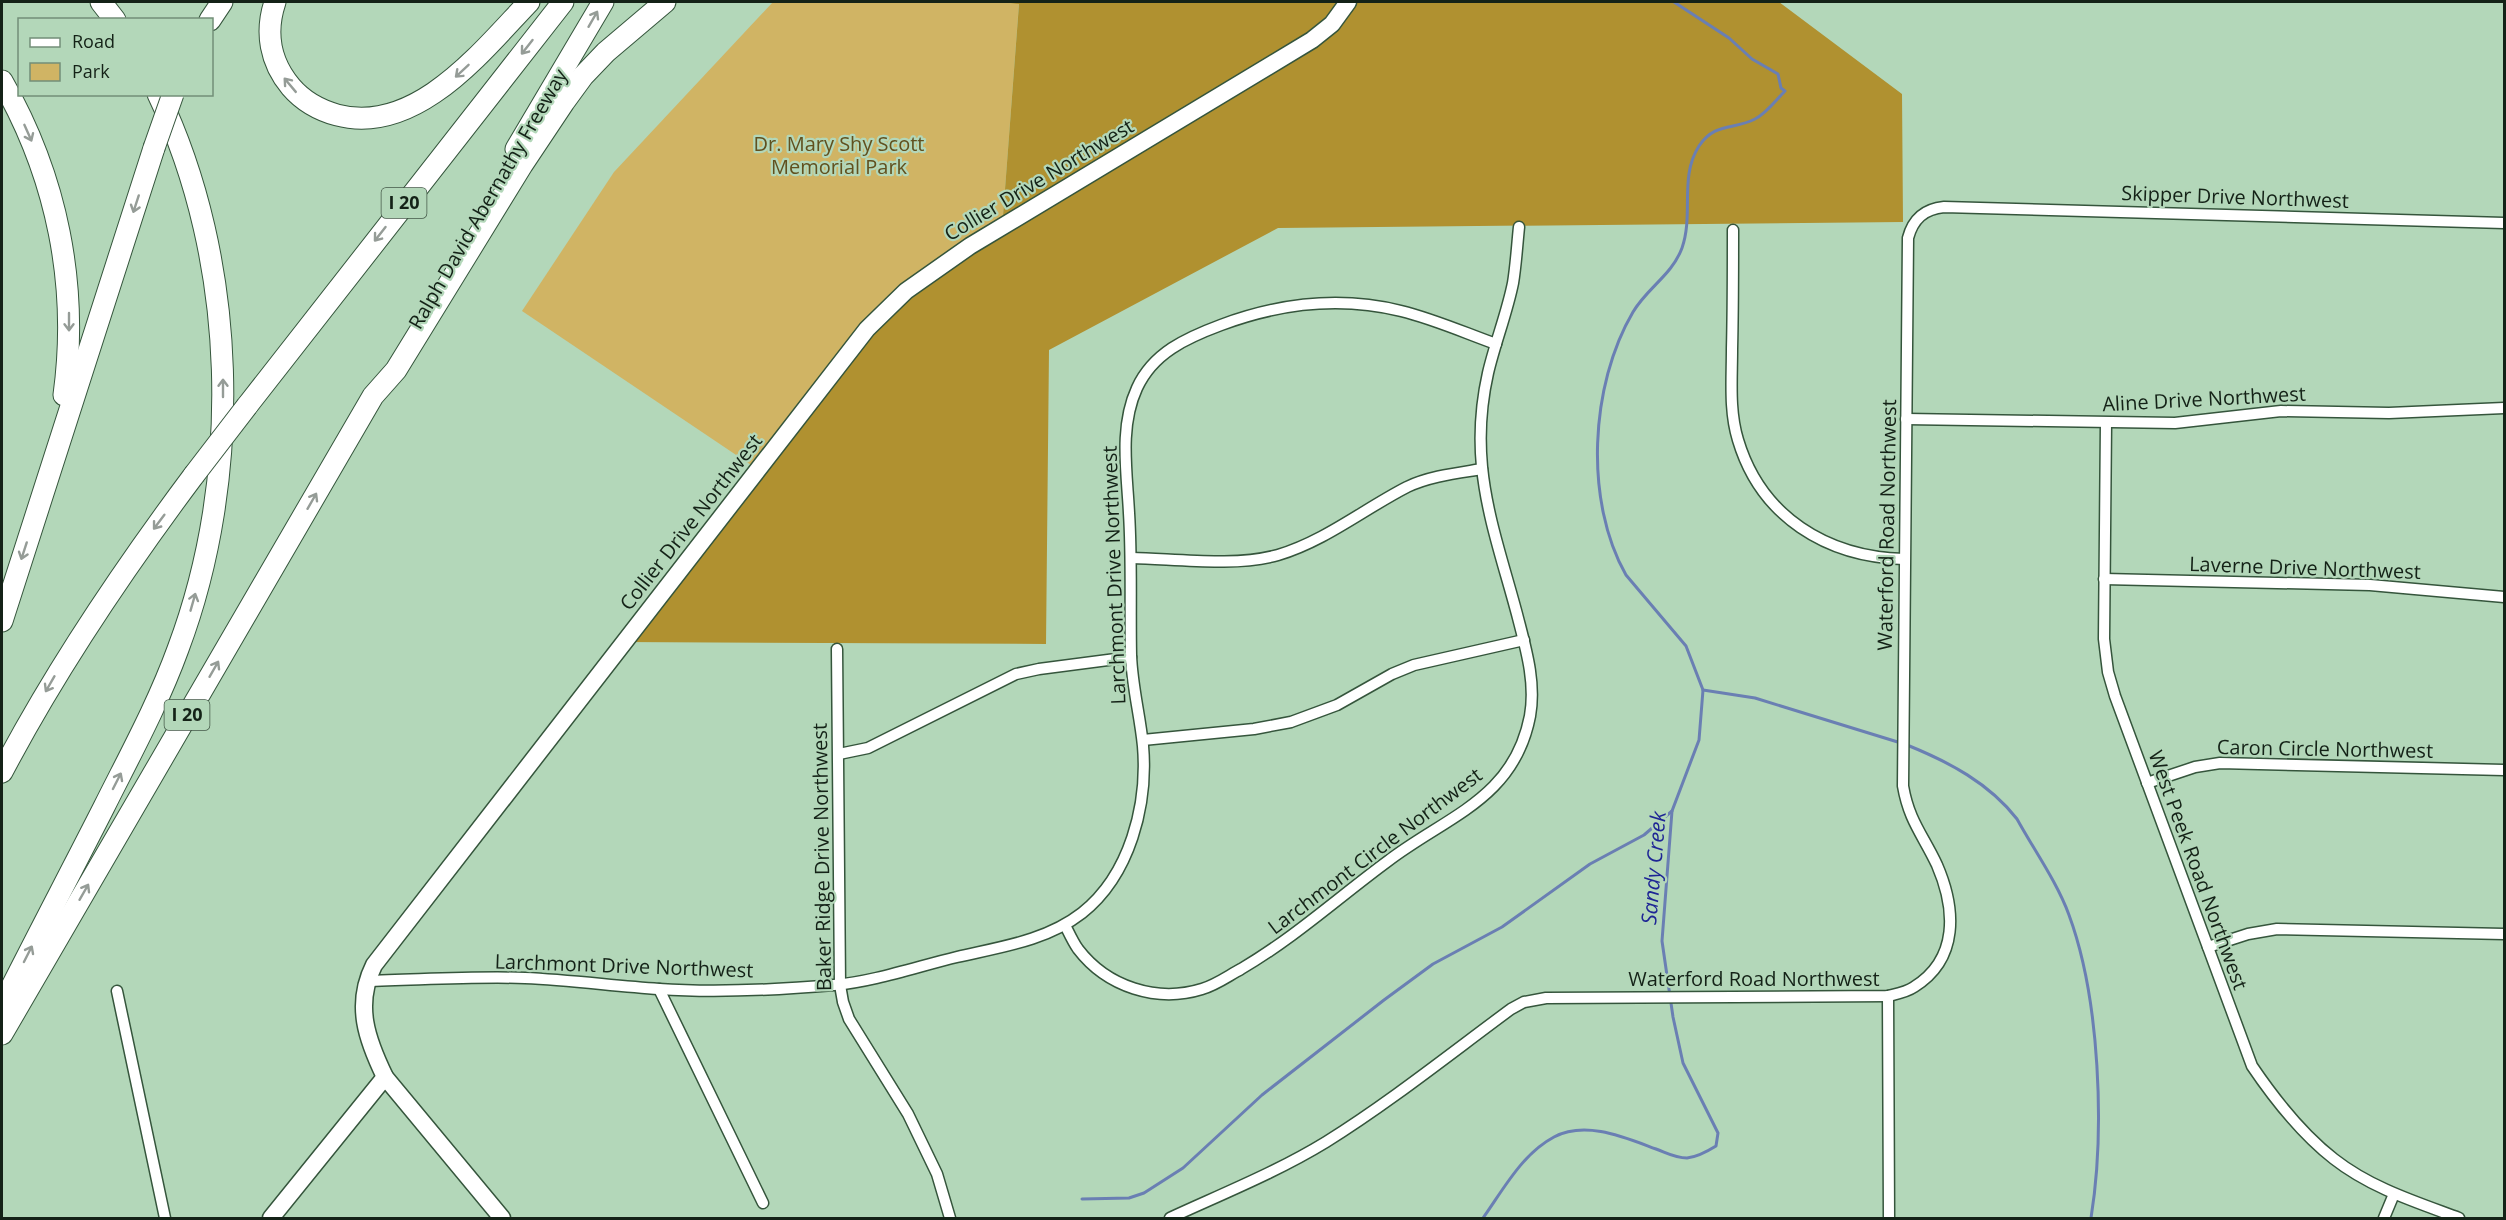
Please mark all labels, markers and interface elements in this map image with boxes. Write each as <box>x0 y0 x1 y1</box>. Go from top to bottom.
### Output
one-way arrow <box>587 11 599 28</box>
legend <box>18 18 213 96</box>
text: Road <box>72 29 115 53</box>
one-way arrow <box>521 39 534 55</box>
text: Park <box>72 59 110 83</box>
street label: Ralph David Abernathy Freeway <box>402 63 574 334</box>
one-way arrow <box>455 64 470 78</box>
one-way arrow <box>283 77 296 93</box>
street label: Collier Drive Northwest <box>939 112 1139 247</box>
one-way arrow <box>23 124 35 142</box>
park label: Dr. Mary Shy Scott Memorial Park <box>754 130 924 180</box>
street label: Skipper Drive Northwest <box>2121 179 2349 214</box>
road number: I 20 <box>382 188 426 218</box>
one-way arrow <box>130 194 141 213</box>
one-way arrow <box>374 225 387 241</box>
one-way arrow <box>64 312 75 332</box>
one-way arrow <box>217 379 229 399</box>
street label: Aline Drive Northwest <box>2102 380 2306 417</box>
street label: Waterford Road Northwest <box>1871 399 1902 651</box>
street label: Collier Drive Northwest <box>613 428 768 615</box>
street label: Larchmont Drive Northwest <box>1095 445 1132 705</box>
one-way arrow <box>306 493 318 510</box>
one-way arrow <box>153 514 166 530</box>
one-way arrow <box>17 541 28 560</box>
street label: Laverne Drive Northwest <box>2189 550 2421 585</box>
one-way arrow <box>188 593 199 612</box>
one-way arrow <box>208 661 220 678</box>
one-way arrow <box>44 675 56 692</box>
road number: I 20 <box>164 700 210 730</box>
street label: Baker Ridge Drive Northwest <box>806 723 837 991</box>
street label: Caron Circle Northwest <box>2217 733 2433 764</box>
street label: West Peek Road Northwest <box>2143 746 2254 993</box>
street label: Larchmont Circle Northwest <box>1262 761 1487 940</box>
one-way arrow <box>112 772 124 790</box>
water label: Sandy Creek <box>1634 809 1672 926</box>
one-way arrow <box>78 884 90 901</box>
one-way arrow <box>23 946 34 964</box>
street label: Larchmont Drive Northwest <box>494 947 754 984</box>
street label: Waterford Road Northwest <box>1628 965 1880 992</box>

